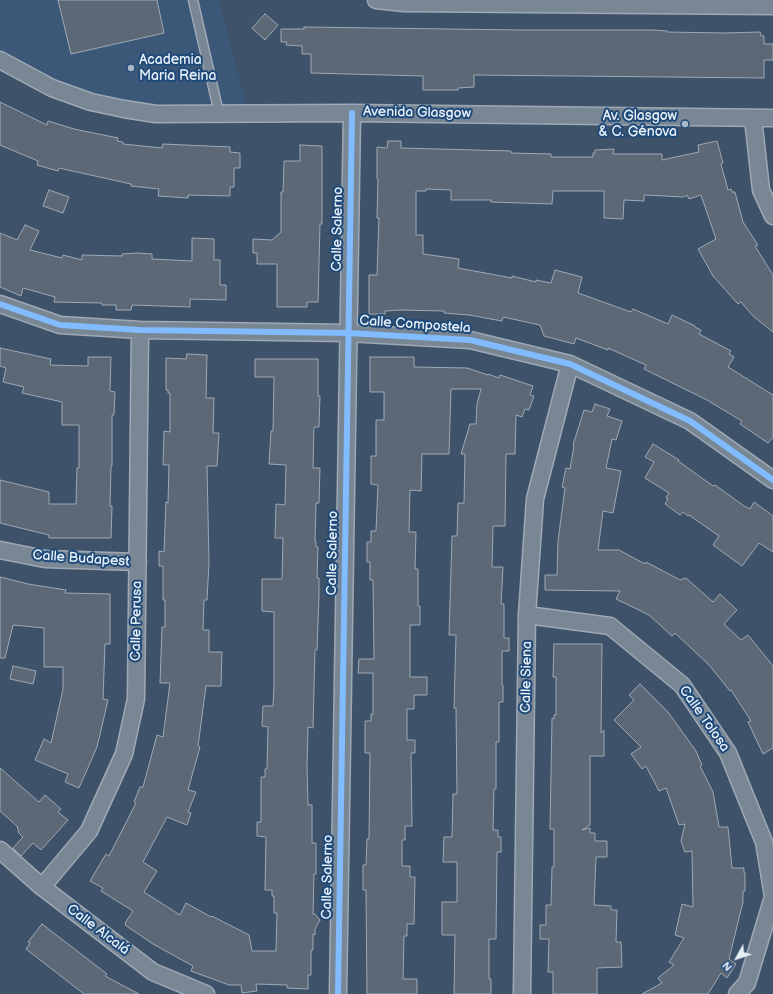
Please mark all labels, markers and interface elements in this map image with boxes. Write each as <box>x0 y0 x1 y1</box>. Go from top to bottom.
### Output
place label: Academia Maria Reina <box>139 52 216 84</box>
marker: Academia Maria Reina <box>126 63 136 73</box>
street label: Avenida Glasgow <box>363 104 471 122</box>
place label: Av. Glasgow & C. Génova <box>598 108 677 140</box>
marker: Av. Glasgow & C. Génova <box>680 119 690 129</box>
street label: Calle Salerno <box>329 186 347 272</box>
street label: Calle Compostela <box>359 313 471 337</box>
street label: Calle Salerno <box>324 510 342 596</box>
street label: Calle Budapest <box>32 547 130 571</box>
street label: Calle Perusa <box>128 581 146 661</box>
street label: Calle Siena <box>518 641 536 713</box>
street label: Calle Tolosa <box>675 683 733 755</box>
street label: Calle Salerno <box>319 834 337 920</box>
street label: Calle Alcalá <box>63 901 133 959</box>
north arrow <box>717 938 757 978</box>
text: N <box>720 959 735 973</box>

